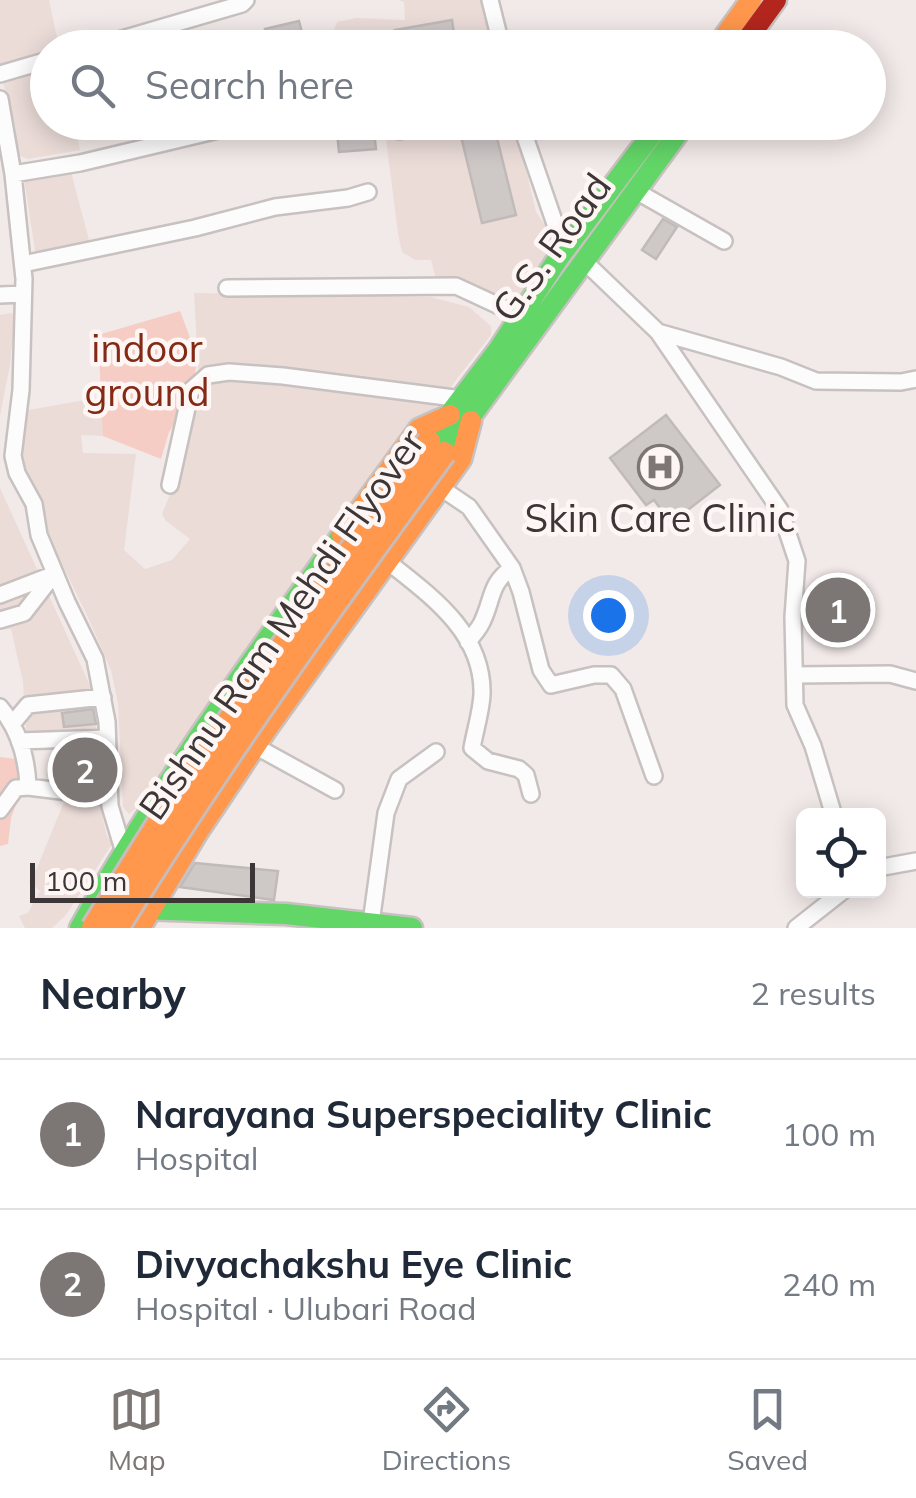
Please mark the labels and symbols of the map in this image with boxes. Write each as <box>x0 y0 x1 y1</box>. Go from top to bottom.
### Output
street label: G.S. Road <box>481 163 621 331</box>
park label: indoor ground <box>84 324 210 416</box>
street label: Bishnu Ram Mehdi Flyover <box>128 419 434 829</box>
hospital icon: Skin Care Clinic <box>637 444 683 490</box>
place label: Skin Care Clinic <box>525 494 796 542</box>
pin: 1 <box>806 572 870 648</box>
your location <box>583 590 634 641</box>
pin: 2 <box>52 732 118 808</box>
scale bar <box>30 858 255 903</box>

